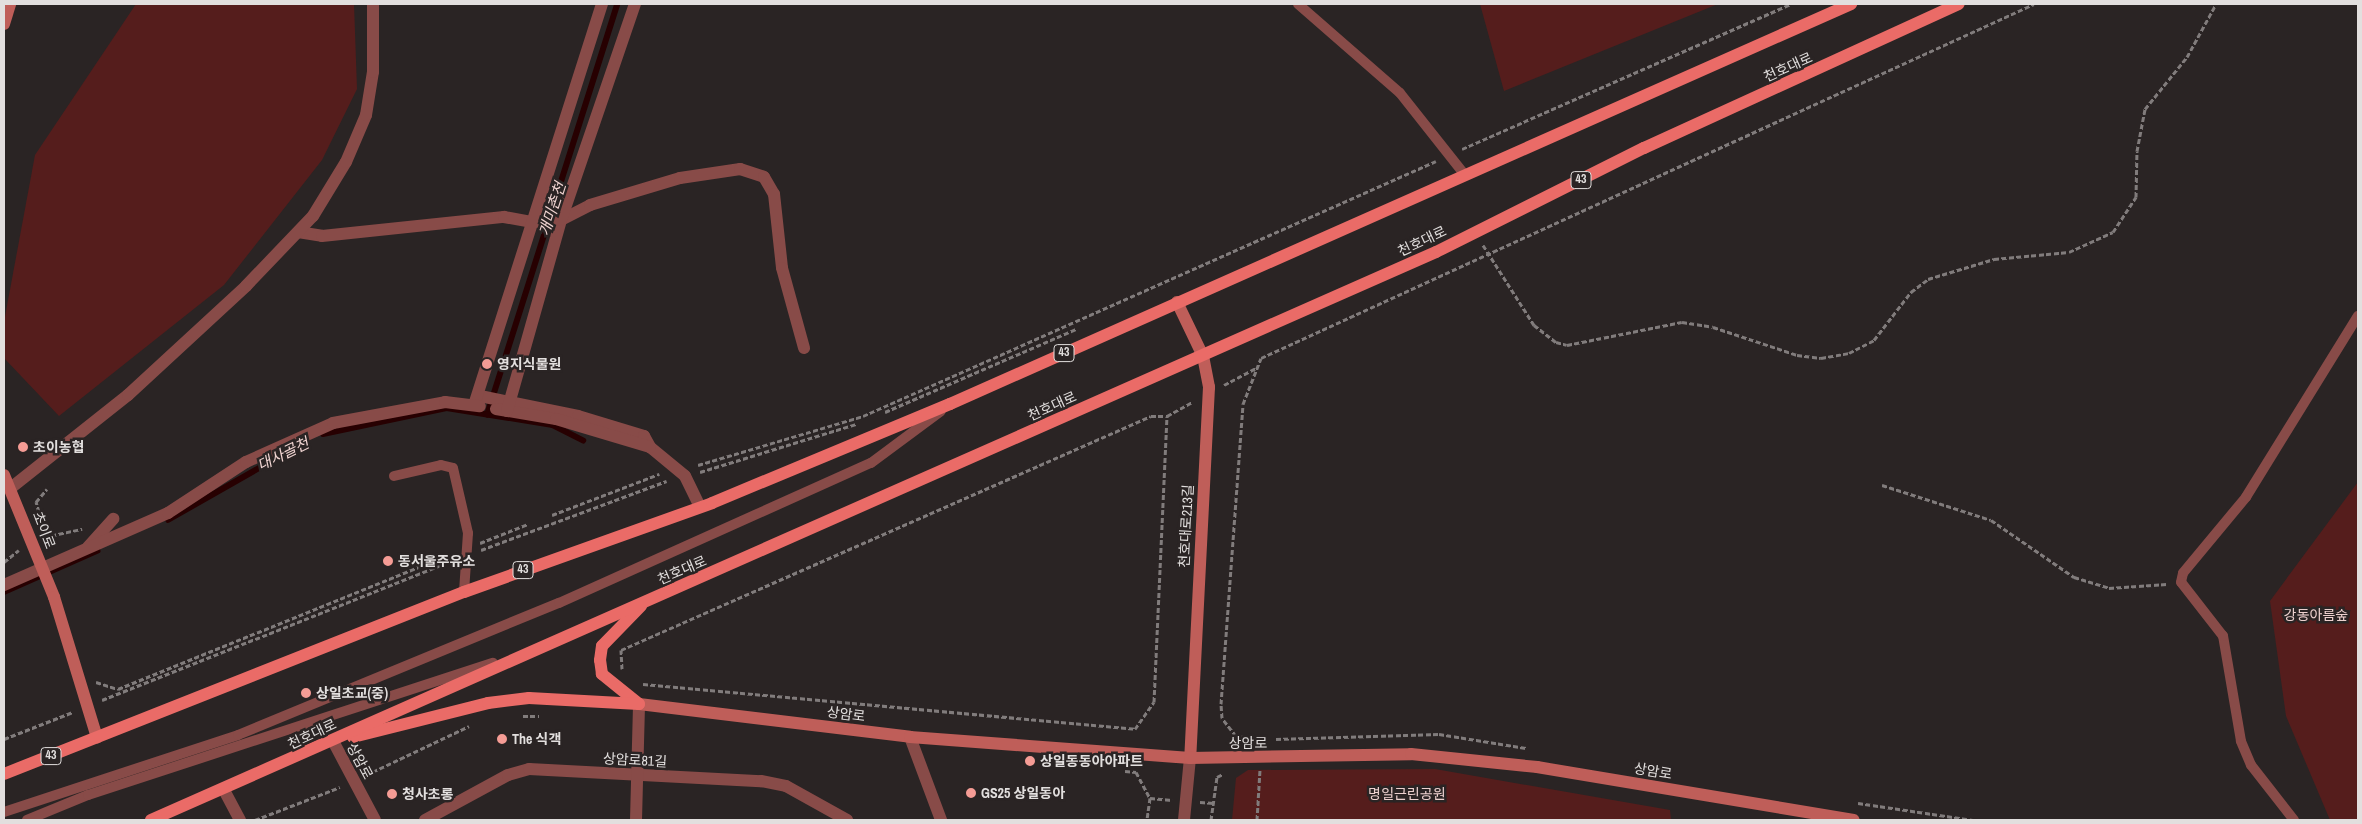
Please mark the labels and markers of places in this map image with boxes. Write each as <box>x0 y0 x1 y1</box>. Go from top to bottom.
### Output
place label: 영지식물원 <box>497 356 561 372</box>
marker: 영지식물원 <box>481 358 493 370</box>
place label: 초이농협 <box>33 439 85 455</box>
marker: 초이농협 <box>17 441 29 453</box>
place label: 동서울주유소 <box>398 553 475 569</box>
marker: 동서울주유소 <box>382 555 394 567</box>
place label: 상일초교(중) <box>316 685 388 701</box>
marker: 상일초교(중) <box>300 687 312 699</box>
place label: The 식객 <box>512 731 561 747</box>
marker: The 식객 <box>496 733 508 745</box>
place label: 상일동동아아파트 <box>1040 753 1143 769</box>
marker: 상일동동아아파트 <box>1024 755 1036 767</box>
place label: GS25 상일동아 <box>981 785 1065 801</box>
place label: 청사초롱 <box>402 786 454 802</box>
marker: GS25 상일동아 <box>965 787 977 799</box>
marker: 청사초롱 <box>386 788 398 800</box>

